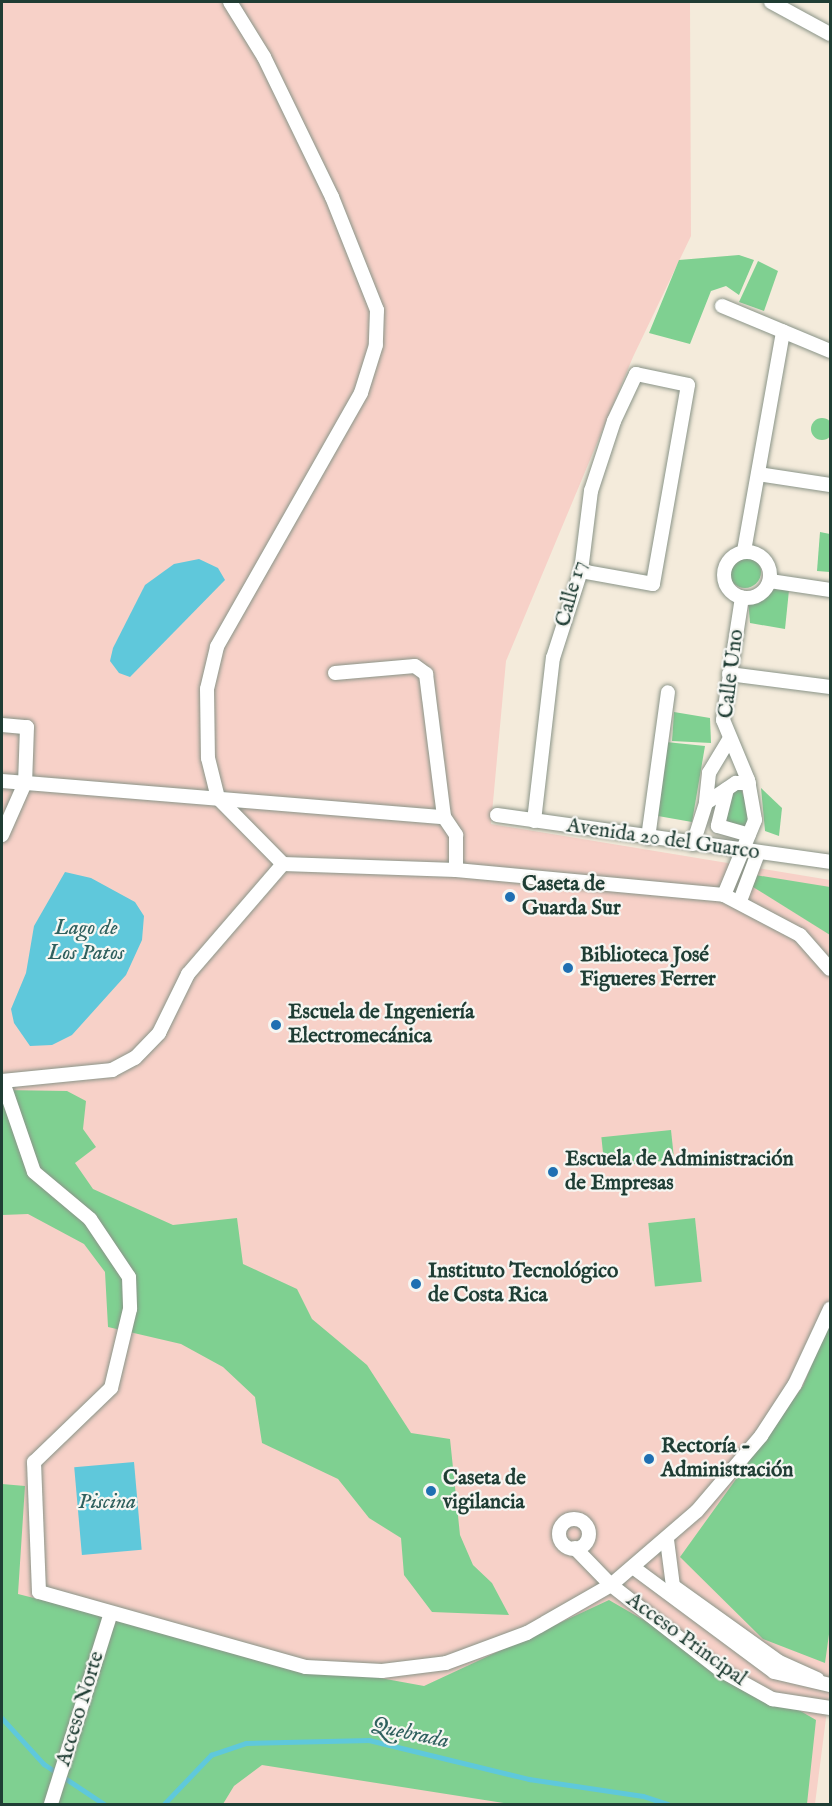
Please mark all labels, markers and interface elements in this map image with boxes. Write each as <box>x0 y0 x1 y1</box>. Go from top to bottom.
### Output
street label: Calle 17 <box>551 558 593 630</box>
street label: Calle Uno <box>714 628 750 720</box>
street label: Avenida 20 del Guarco <box>565 814 761 866</box>
place label: Caseta de Guarda Sur <box>522 872 621 922</box>
marker: Caseta de Guarda Sur <box>503 890 517 904</box>
water label: Lago de Los Patos <box>48 915 124 966</box>
place label: Biblioteca José Figueres Ferrer <box>580 943 716 993</box>
marker: Biblioteca José Figueres Ferrer <box>561 961 575 975</box>
place label: Escuela de Ingeniería Electromecánica <box>288 1000 474 1050</box>
marker: Escuela de Ingeniería Electromecánica <box>269 1018 283 1032</box>
place label: Escuela de Administración de Empresas <box>565 1147 794 1197</box>
marker: Escuela de Administración de Empresas <box>546 1165 560 1179</box>
place label: Instituto Tecnológico de Costa Rica <box>428 1259 618 1309</box>
marker: Instituto Tecnológico de Costa Rica <box>409 1277 423 1291</box>
place label: Rectoría - Administración <box>661 1434 793 1484</box>
marker: Rectoría - Administración <box>642 1452 656 1466</box>
place label: Caseta de vigilancia <box>443 1466 526 1516</box>
marker: Caseta de vigilancia <box>424 1484 438 1498</box>
water label: Piscina <box>78 1490 136 1516</box>
street label: Acceso Principal <box>621 1588 751 1692</box>
street label: Acceso Norte <box>52 1649 110 1769</box>
water label: Quebrada <box>369 1713 451 1755</box>

